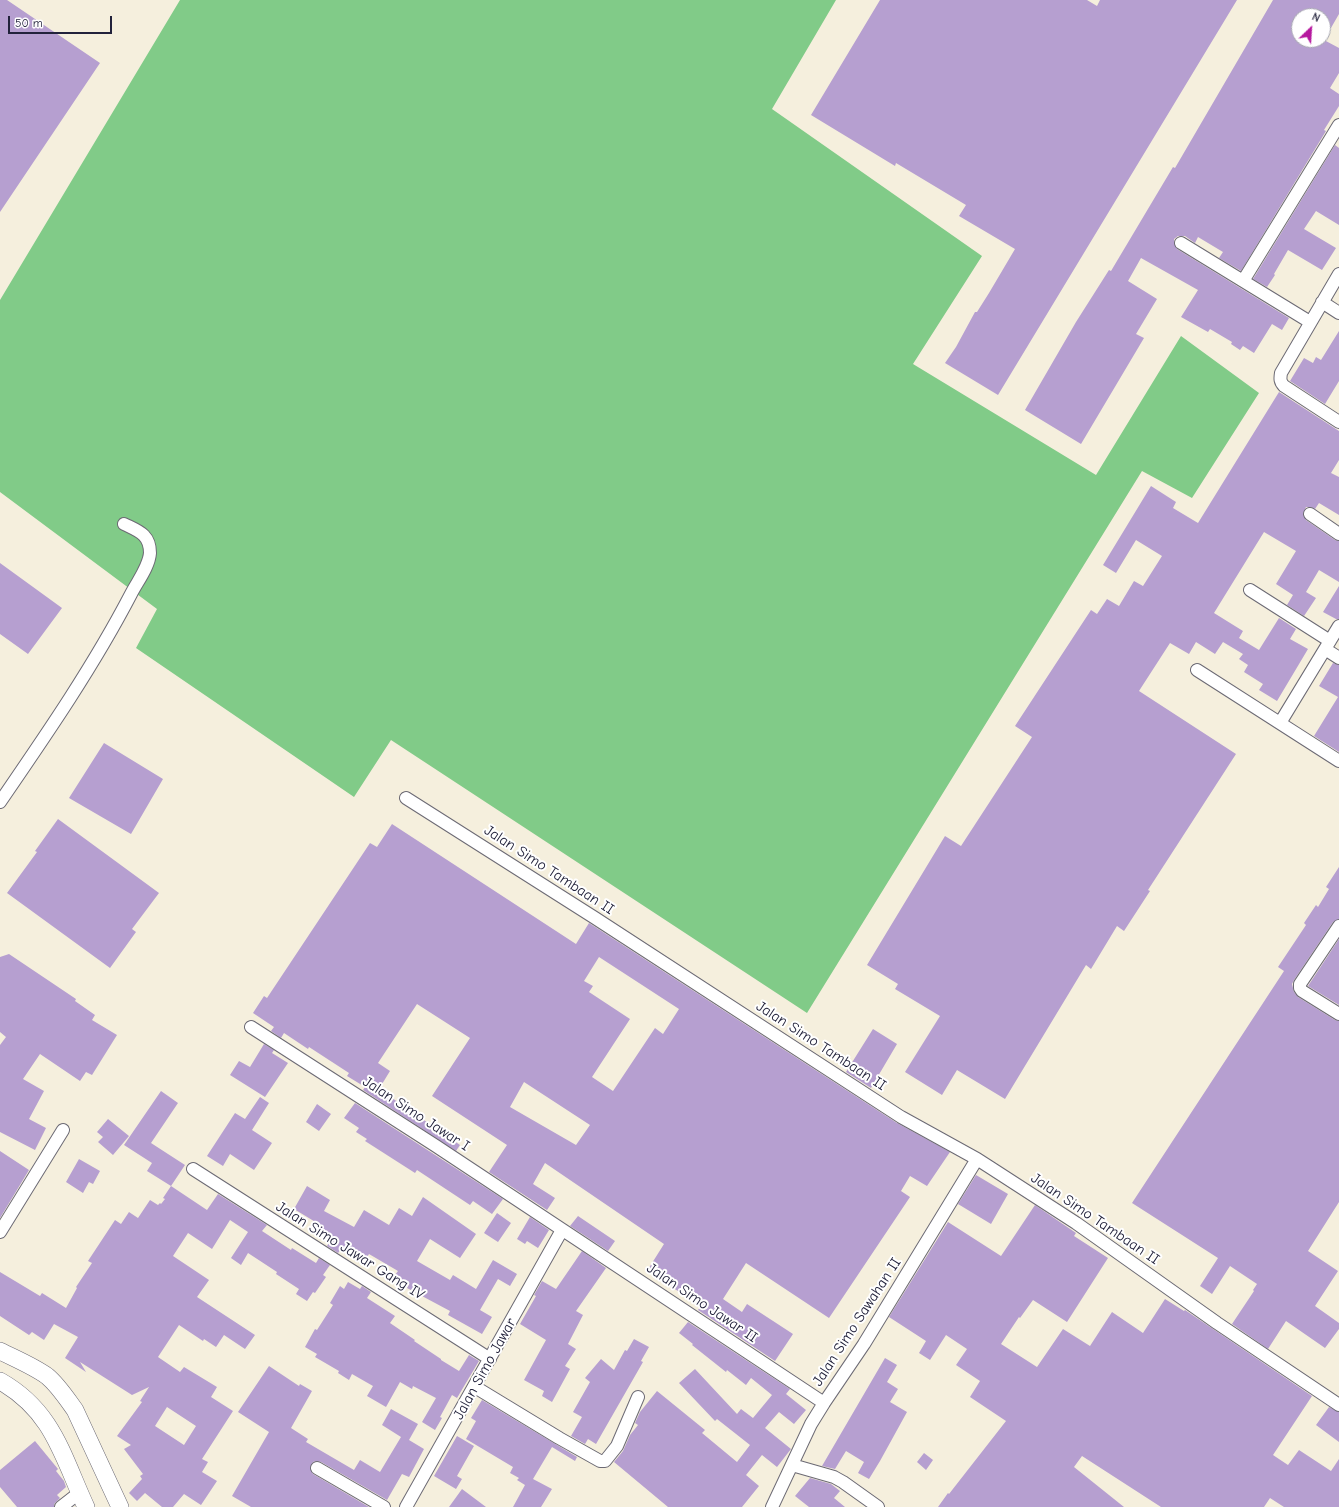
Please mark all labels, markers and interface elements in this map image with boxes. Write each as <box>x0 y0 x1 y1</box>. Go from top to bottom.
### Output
scale bar <box>10 8 114 34</box>
north arrow <box>1291 8 1331 48</box>
text: N <box>1310 10 1322 25</box>
text: 50 m <box>15 16 43 30</box>
street label: Jalan Simo Tambaan II <box>481 821 617 919</box>
street label: Jalan Simo Tambaan II <box>753 997 889 1095</box>
street label: Jalan Simo Jawar I <box>359 1073 473 1155</box>
street label: Jalan Simo Tambaan II <box>1027 1169 1163 1269</box>
street label: Jalan Simo Jawar Gang IV <box>272 1198 428 1304</box>
street label: Jalan Simo Sawahan II <box>809 1255 905 1389</box>
street label: Jalan Simo Jawar II <box>643 1259 761 1347</box>
street label: Jalan Simo Jawar <box>450 1315 520 1423</box>

